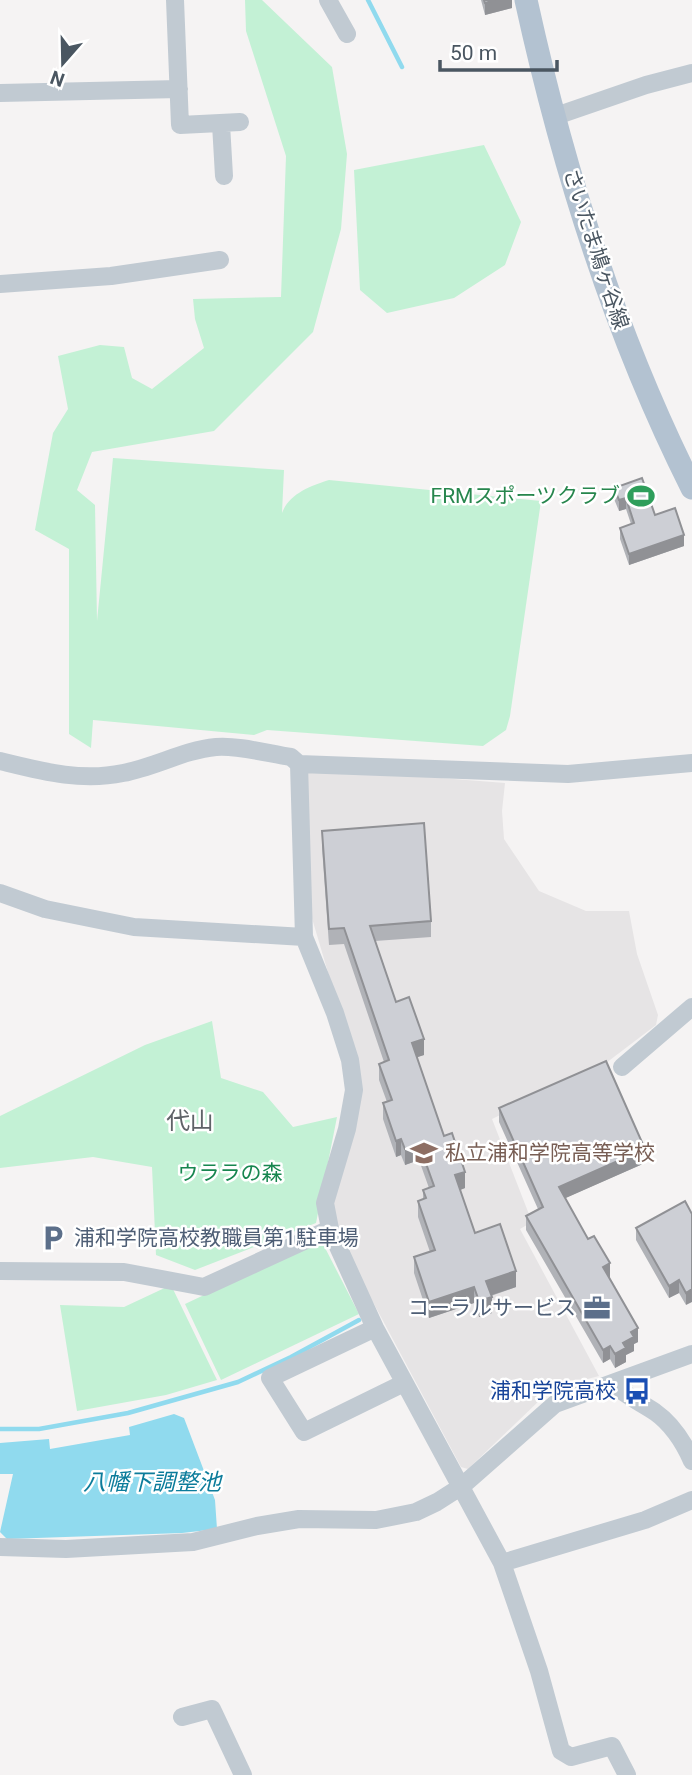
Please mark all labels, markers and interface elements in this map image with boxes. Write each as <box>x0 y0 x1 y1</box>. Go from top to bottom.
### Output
north arrow <box>28 28 98 98</box>
scale bar <box>440 28 557 72</box>
text: 50 m <box>450 41 497 65</box>
text: N <box>47 65 68 92</box>
street label: さいたま鳩ヶ谷線 <box>559 166 633 332</box>
sports icon: FRMスポーツクラブ <box>626 481 656 511</box>
place label: FRMスポーツクラブ <box>431 484 620 508</box>
district label: 代山 <box>166 1107 214 1135</box>
school or university icon: 私立浦和学院高等学校 <box>409 1138 439 1168</box>
place label: 私立浦和学院高等学校 <box>445 1141 655 1165</box>
park label: ウララの森 <box>178 1161 283 1185</box>
parking icon: 浦和学院高校教職員第1駐車場 <box>38 1223 68 1253</box>
place label: 浦和学院高校教職員第1駐車場 <box>74 1226 359 1250</box>
office icon: コーラルサービス <box>582 1293 612 1323</box>
place label: コーラルサービス <box>408 1296 576 1320</box>
bus stop icon: 浦和学院高校 <box>622 1376 652 1406</box>
place label: 浦和学院高校 <box>490 1379 616 1403</box>
water label: 八幡下調整池 <box>83 1469 223 1496</box>

